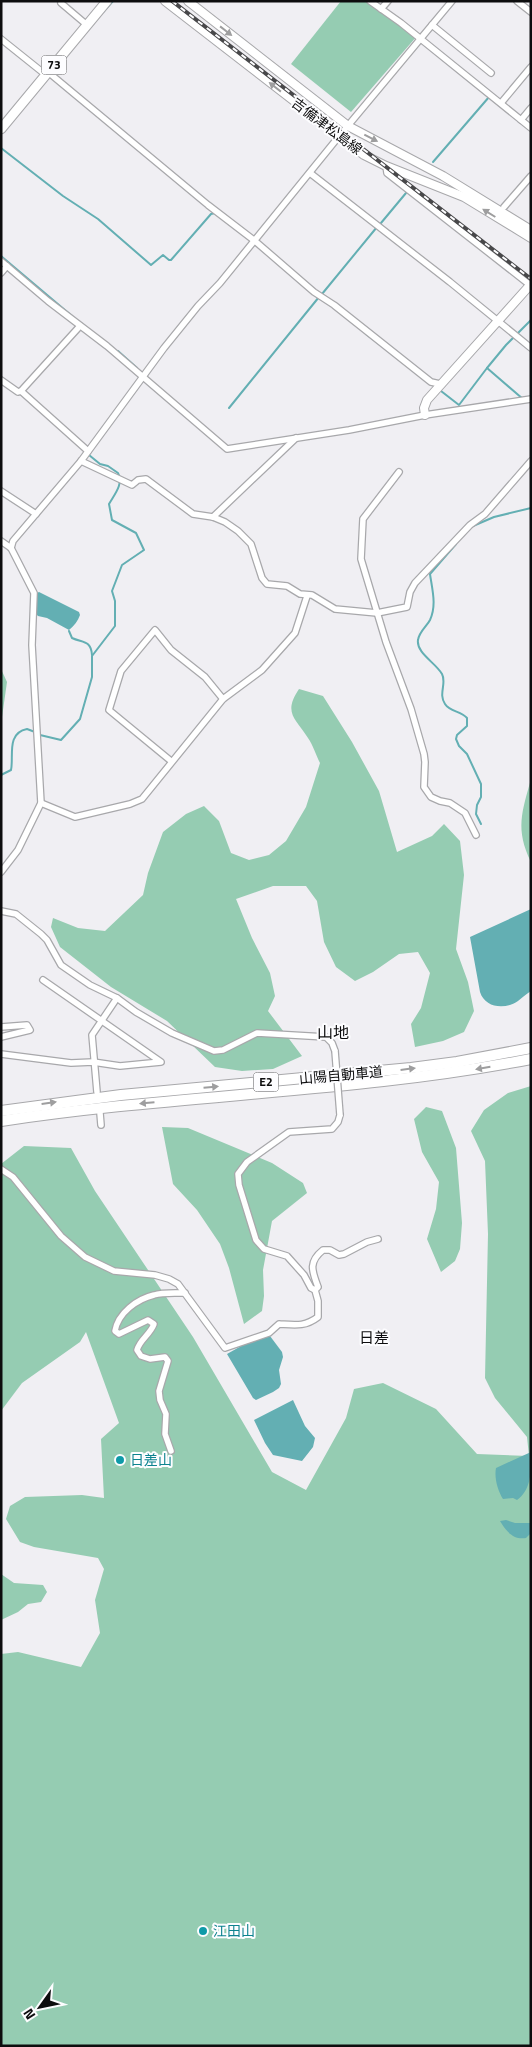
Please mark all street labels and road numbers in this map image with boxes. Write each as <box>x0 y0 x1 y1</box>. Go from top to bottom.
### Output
road number: 73 <box>42 56 66 74</box>
street label: 吉備津松島線 <box>287 92 367 159</box>
street label: 山陽自動車道 <box>298 1060 384 1089</box>
road number: E2 <box>254 1072 278 1092</box>

